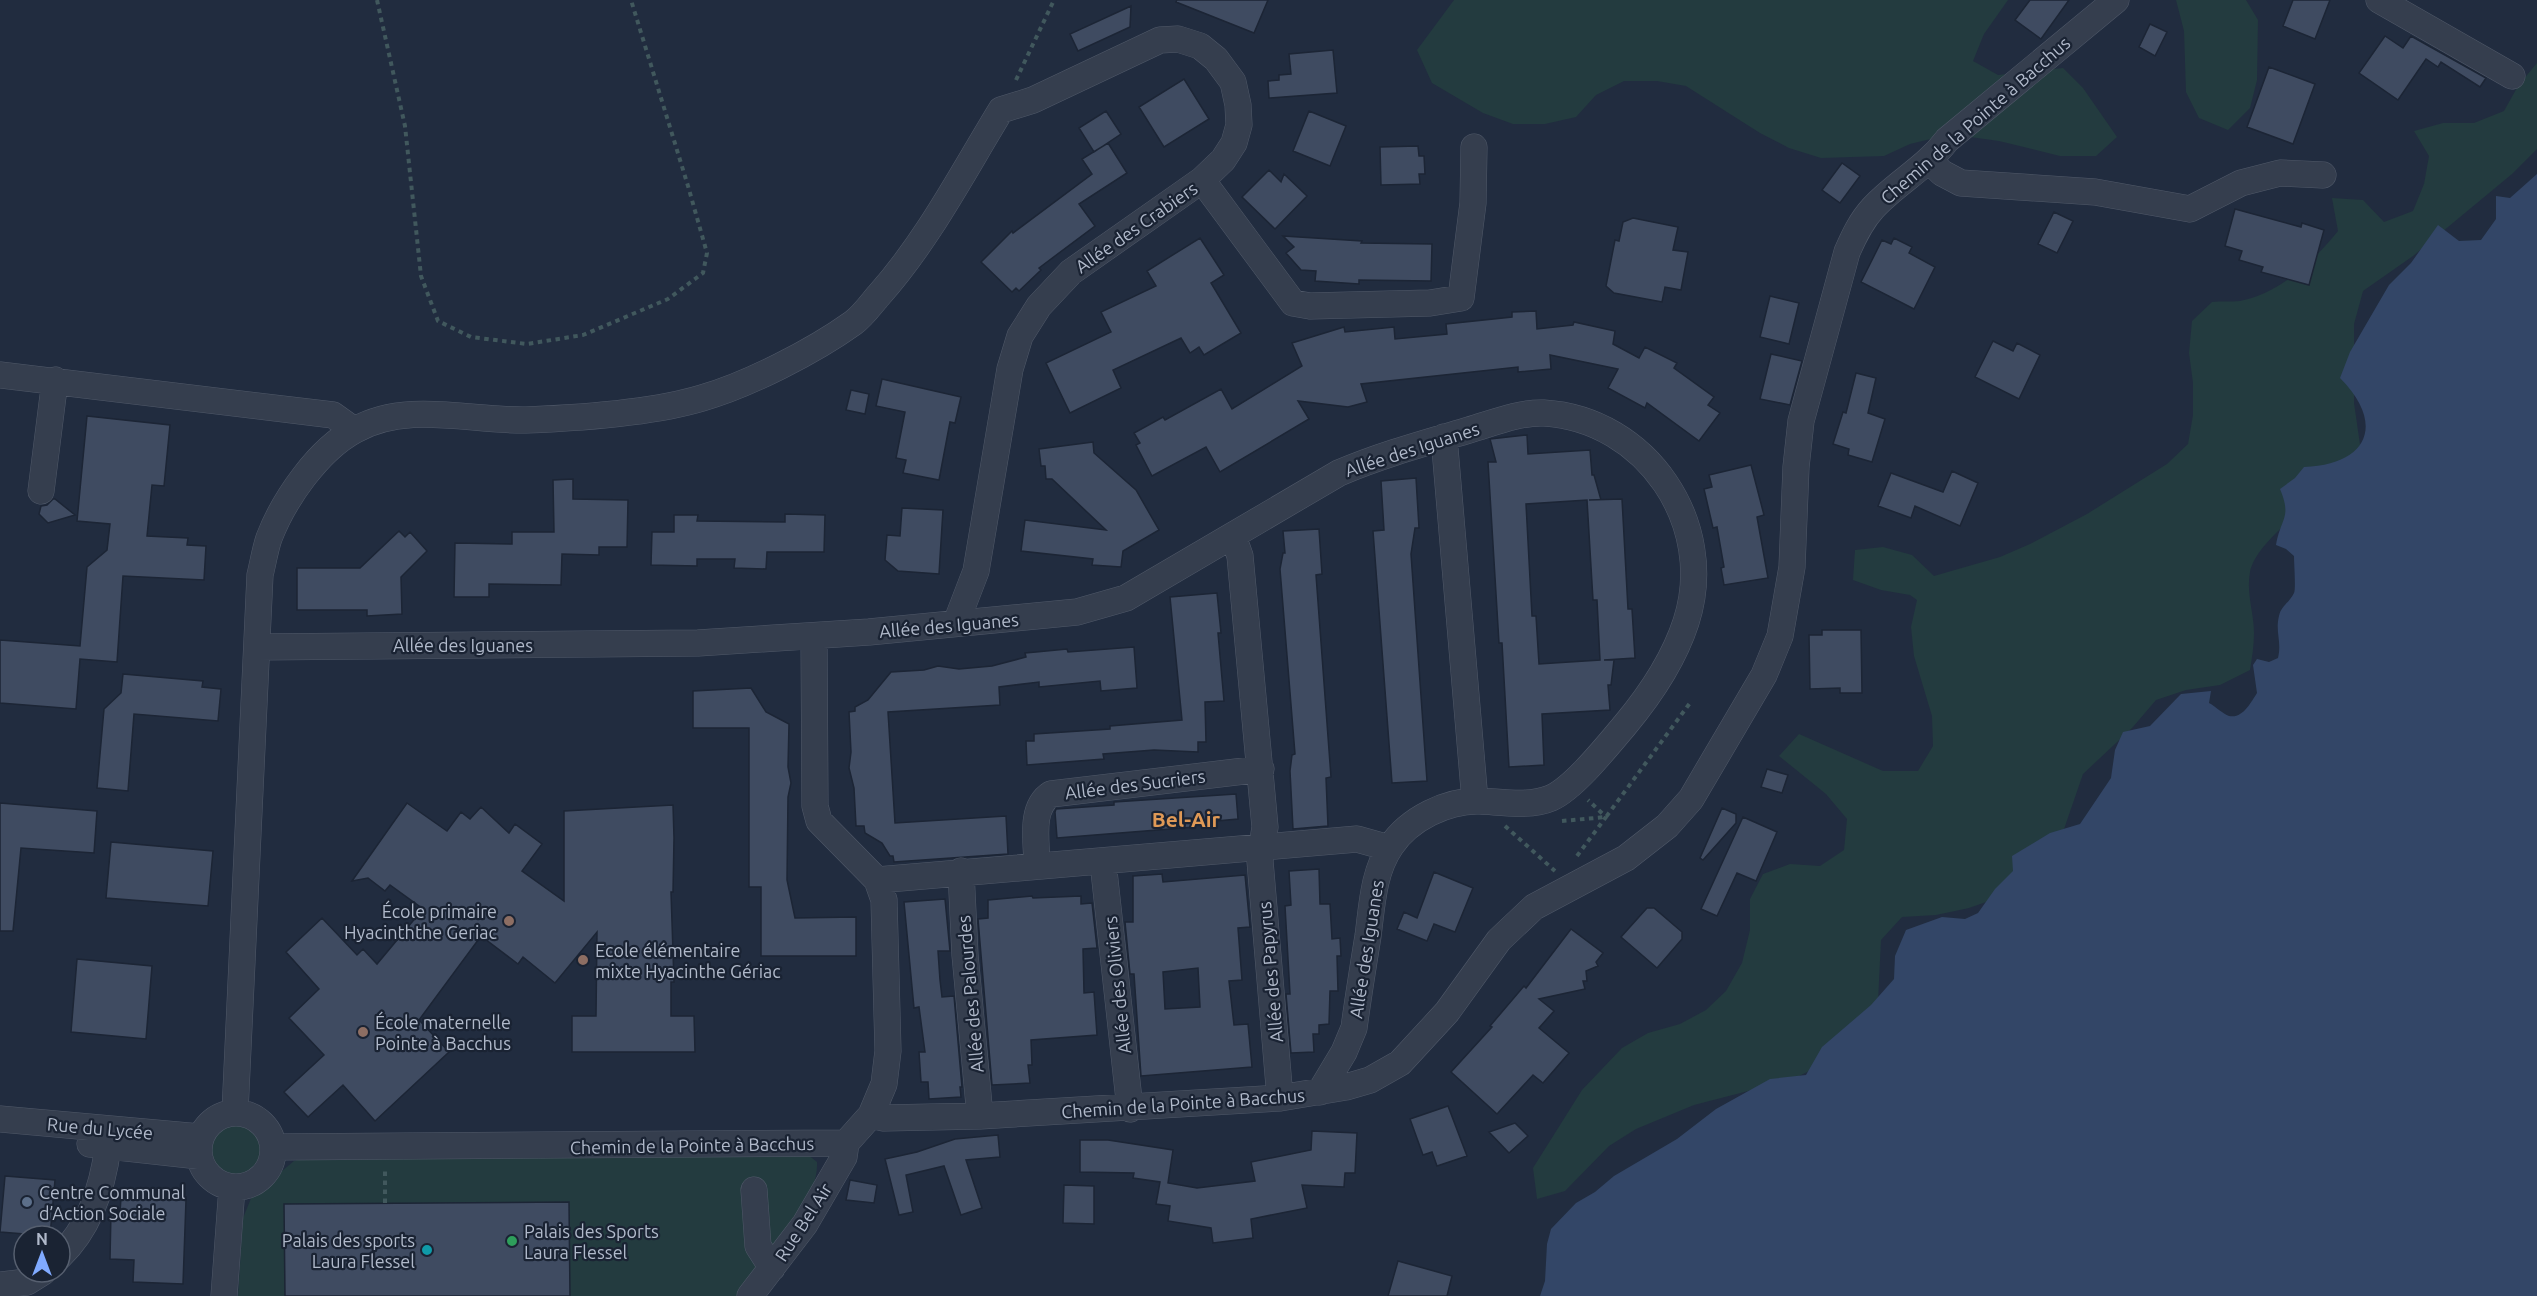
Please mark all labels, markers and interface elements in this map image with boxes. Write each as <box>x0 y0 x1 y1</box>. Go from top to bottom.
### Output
street label: Chemin de la Pointe à Bacchus <box>1876 32 2074 208</box>
street label: Allée des Crabiers <box>1071 177 1201 277</box>
street label: Allée des Iguanes <box>1342 418 1482 480</box>
street label: Allée des Iguanes <box>878 609 1020 641</box>
street label: Allée des Iguanes <box>393 635 533 655</box>
street label: Allée des Sucriers <box>1064 765 1207 803</box>
district label: Bel-Air <box>1152 807 1221 831</box>
street label: Allée des Iguanes <box>1345 878 1387 1020</box>
place label: École primaire Hyacinththe Geriac <box>344 900 497 942</box>
street label: Allée des Papyrus <box>1254 900 1286 1043</box>
marker: École primaire Hyacinththe Geriac <box>502 914 516 928</box>
street label: Allée des Palourdes <box>953 914 987 1074</box>
street label: Allée des Oliviers <box>1100 915 1134 1055</box>
place label: Ecole élémentaire mixte Hyacinthe Gériac <box>595 940 781 981</box>
marker: Ecole élémentaire mixte Hyacinthe Gériac <box>576 953 590 967</box>
place label: École maternelle Pointe à Bacchus <box>375 1011 511 1053</box>
marker: École maternelle Pointe à Bacchus <box>356 1025 370 1039</box>
street label: Chemin de la Pointe à Bacchus <box>1060 1084 1306 1121</box>
street label: Rue du Lycée <box>46 1113 154 1143</box>
street label: Chemin de la Pointe à Bacchus <box>570 1133 814 1157</box>
street label: Rue Bel Air <box>770 1179 836 1265</box>
place label: Centre Communal d’Action Sociale <box>39 1182 186 1223</box>
marker: Centre Communal d’Action Sociale <box>20 1195 34 1209</box>
place label: Palais des Sports Laura Flessel <box>524 1221 659 1262</box>
north arrow <box>12 1224 72 1284</box>
text: N <box>36 1230 48 1248</box>
place label: Palais des sports Laura Flessel <box>282 1230 415 1271</box>
marker: Palais des Sports Laura Flessel <box>505 1234 519 1248</box>
marker: Palais des sports Laura Flessel <box>420 1243 434 1257</box>

